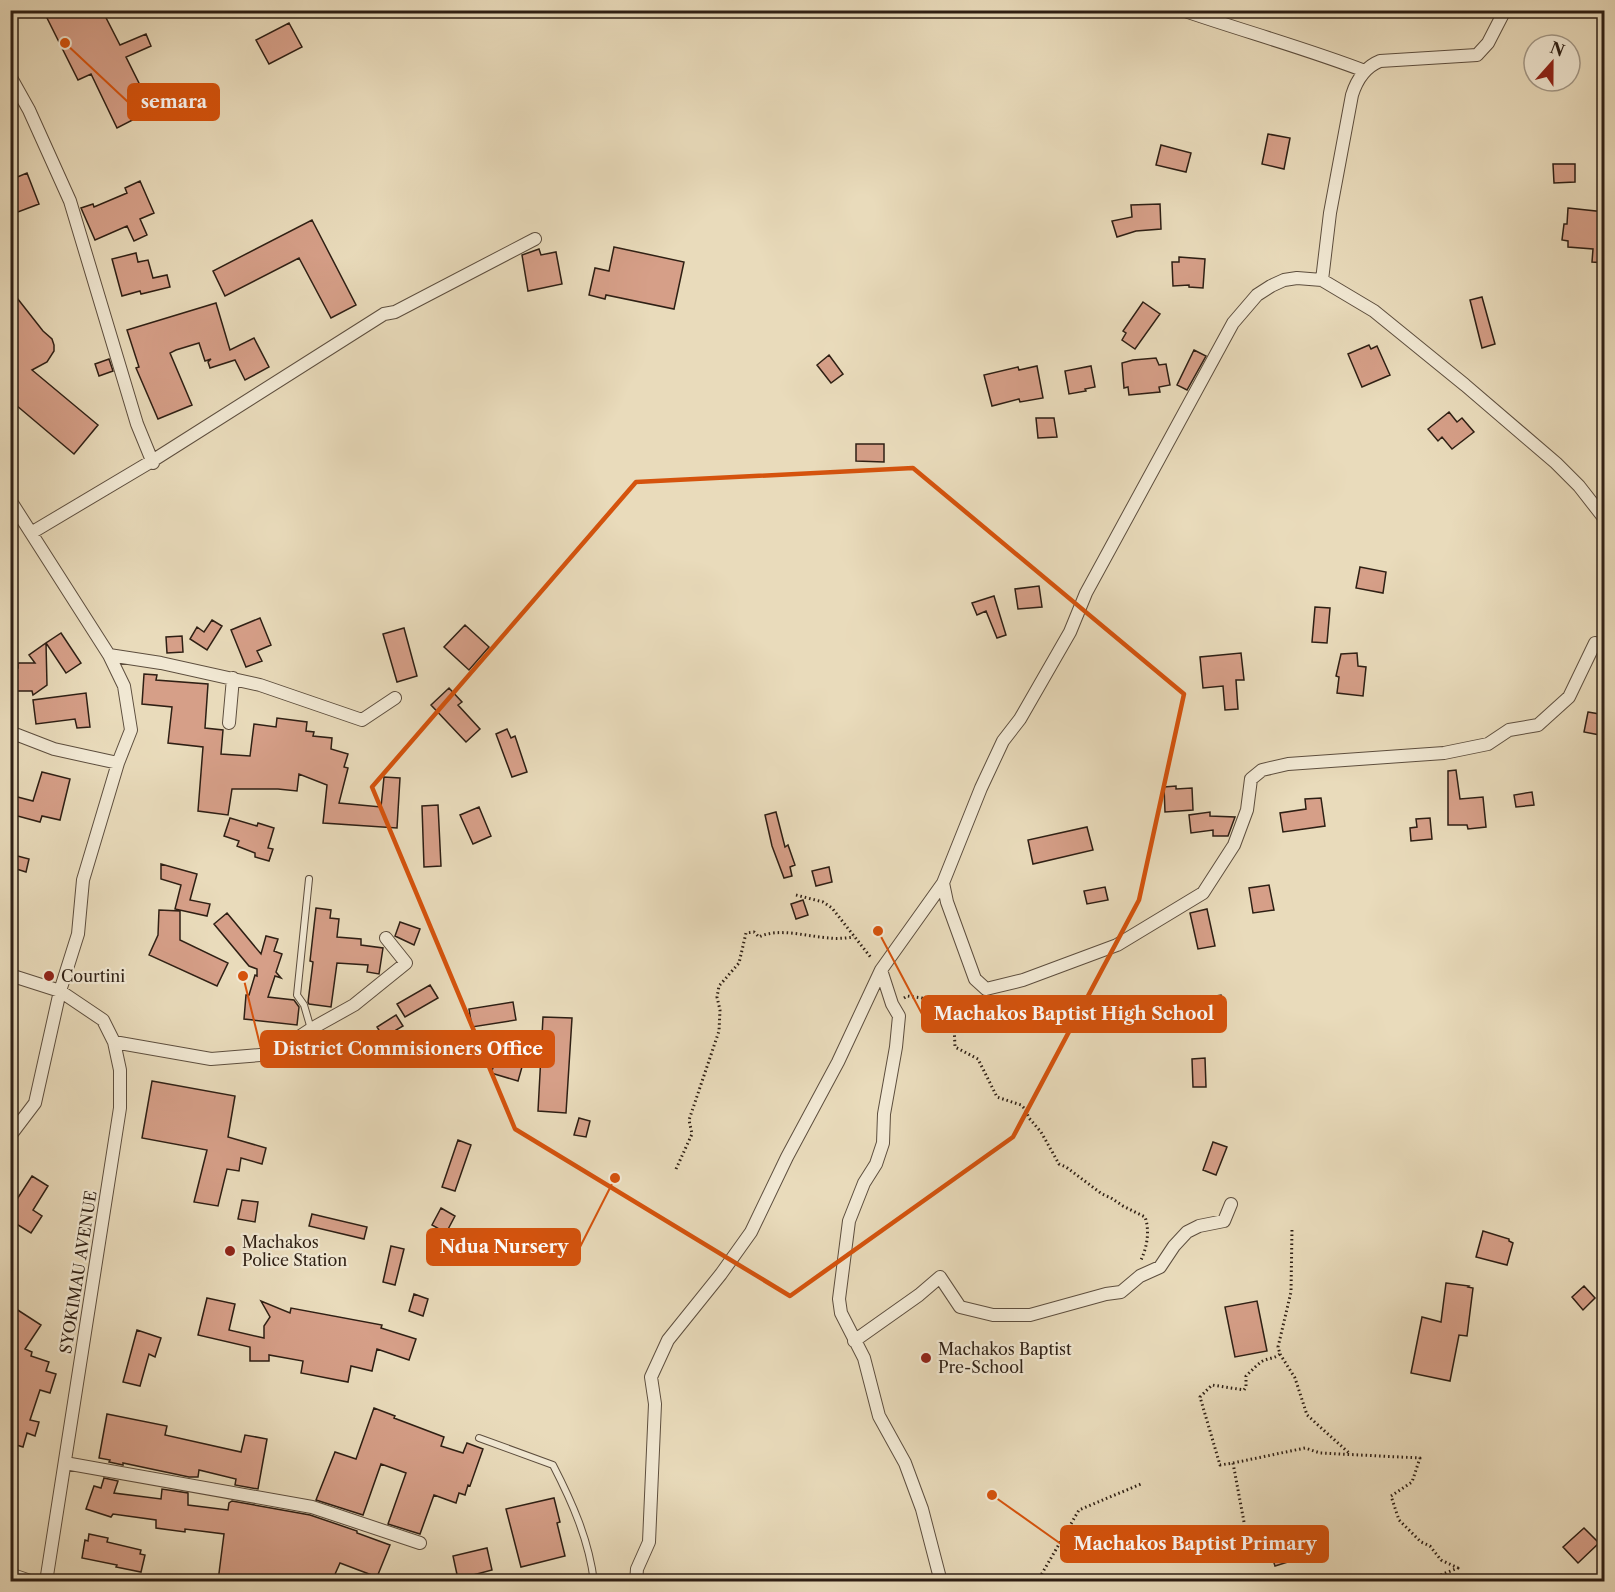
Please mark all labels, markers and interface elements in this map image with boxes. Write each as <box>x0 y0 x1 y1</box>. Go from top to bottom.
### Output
north arrow <box>1522 33 1582 93</box>
text: N <box>1547 37 1568 61</box>
callout: semara <box>128 84 219 120</box>
text: semara <box>141 91 208 113</box>
place label: Courtini <box>61 966 125 986</box>
marker: Courtini <box>42 969 56 983</box>
callout: Machakos Baptist High School <box>922 996 1226 1032</box>
text: Machakos Baptist High School <box>934 1003 1214 1025</box>
callout: District Commisioners Office <box>261 1031 554 1067</box>
text: District Commisioners Office <box>273 1038 543 1060</box>
street label: SYOKIMAU AVENUE <box>55 1189 101 1355</box>
callout: Ndua Nursery <box>427 1229 580 1265</box>
place label: Machakos Police Station <box>242 1232 347 1270</box>
text: Ndua Nursery <box>440 1236 569 1258</box>
marker: Machakos Police Station <box>223 1244 237 1258</box>
place label: Machakos Baptist Pre-School <box>938 1339 1072 1377</box>
marker: Machakos Baptist Pre-School <box>919 1351 933 1365</box>
callout: Machakos Baptist Primary <box>1061 1526 1328 1562</box>
text: Machakos Baptist Primary <box>1073 1533 1317 1555</box>

